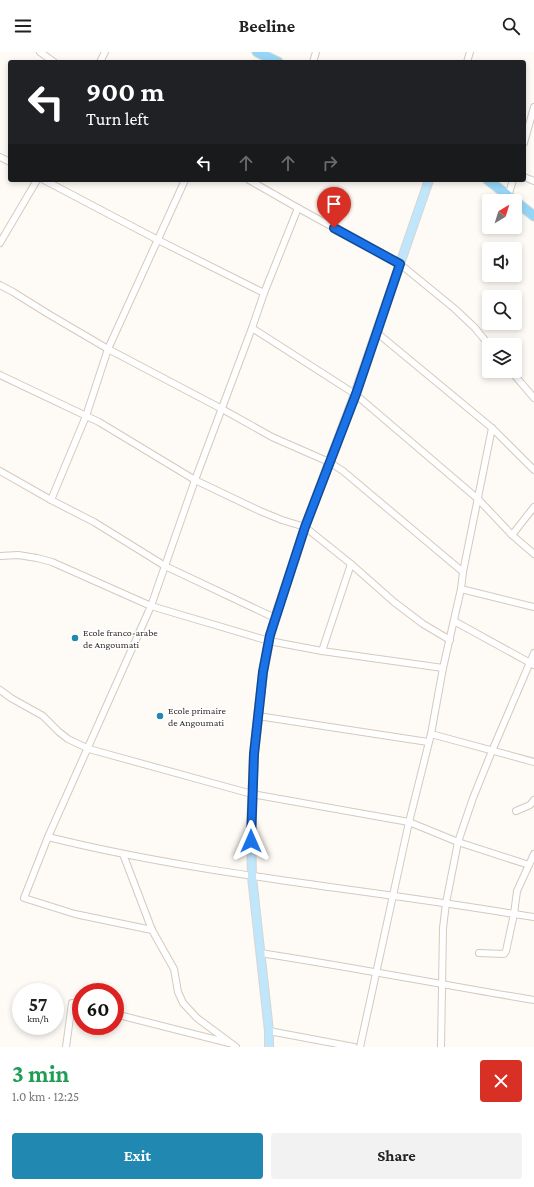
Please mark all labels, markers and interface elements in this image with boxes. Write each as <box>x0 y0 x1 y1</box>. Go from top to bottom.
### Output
icon: menu <box>12 15 34 37</box>
icon: search <box>500 15 522 37</box>
text: Beeline <box>239 16 295 36</box>
icon: left <box>20 76 72 128</box>
text: 900 m <box>86 76 164 107</box>
text: Turn left <box>86 109 149 129</box>
icon: left <box>193 152 215 174</box>
icon: ahead <box>235 152 257 174</box>
icon: ahead <box>277 152 299 174</box>
icon: right <box>319 152 341 174</box>
pin <box>317 187 351 228</box>
icon: arrive <box>323 193 345 215</box>
north arrow <box>482 194 522 234</box>
map controls <box>482 194 522 378</box>
button: sound <box>482 242 522 282</box>
button: search <box>482 290 522 330</box>
button: layers <box>482 338 522 378</box>
place label: Ecole franco-arabe de Angoumati <box>83 627 158 650</box>
marker: Ecole franco-arabe de Angoumati <box>70 633 80 643</box>
place label: Ecole primaire de Angoumati <box>168 705 226 728</box>
marker: Ecole primaire de Angoumati <box>155 711 165 721</box>
position arrow <box>230 820 272 862</box>
speed limit sign: 60 <box>72 983 124 1035</box>
text: 57 <box>29 993 48 1015</box>
text: km/h <box>27 1013 49 1024</box>
text: 3 min <box>12 1060 69 1087</box>
button: close <box>480 1060 522 1102</box>
text: 1.0 km · 12:25 <box>12 1089 79 1104</box>
button: Exit <box>12 1133 263 1179</box>
button: Share <box>271 1133 522 1179</box>

